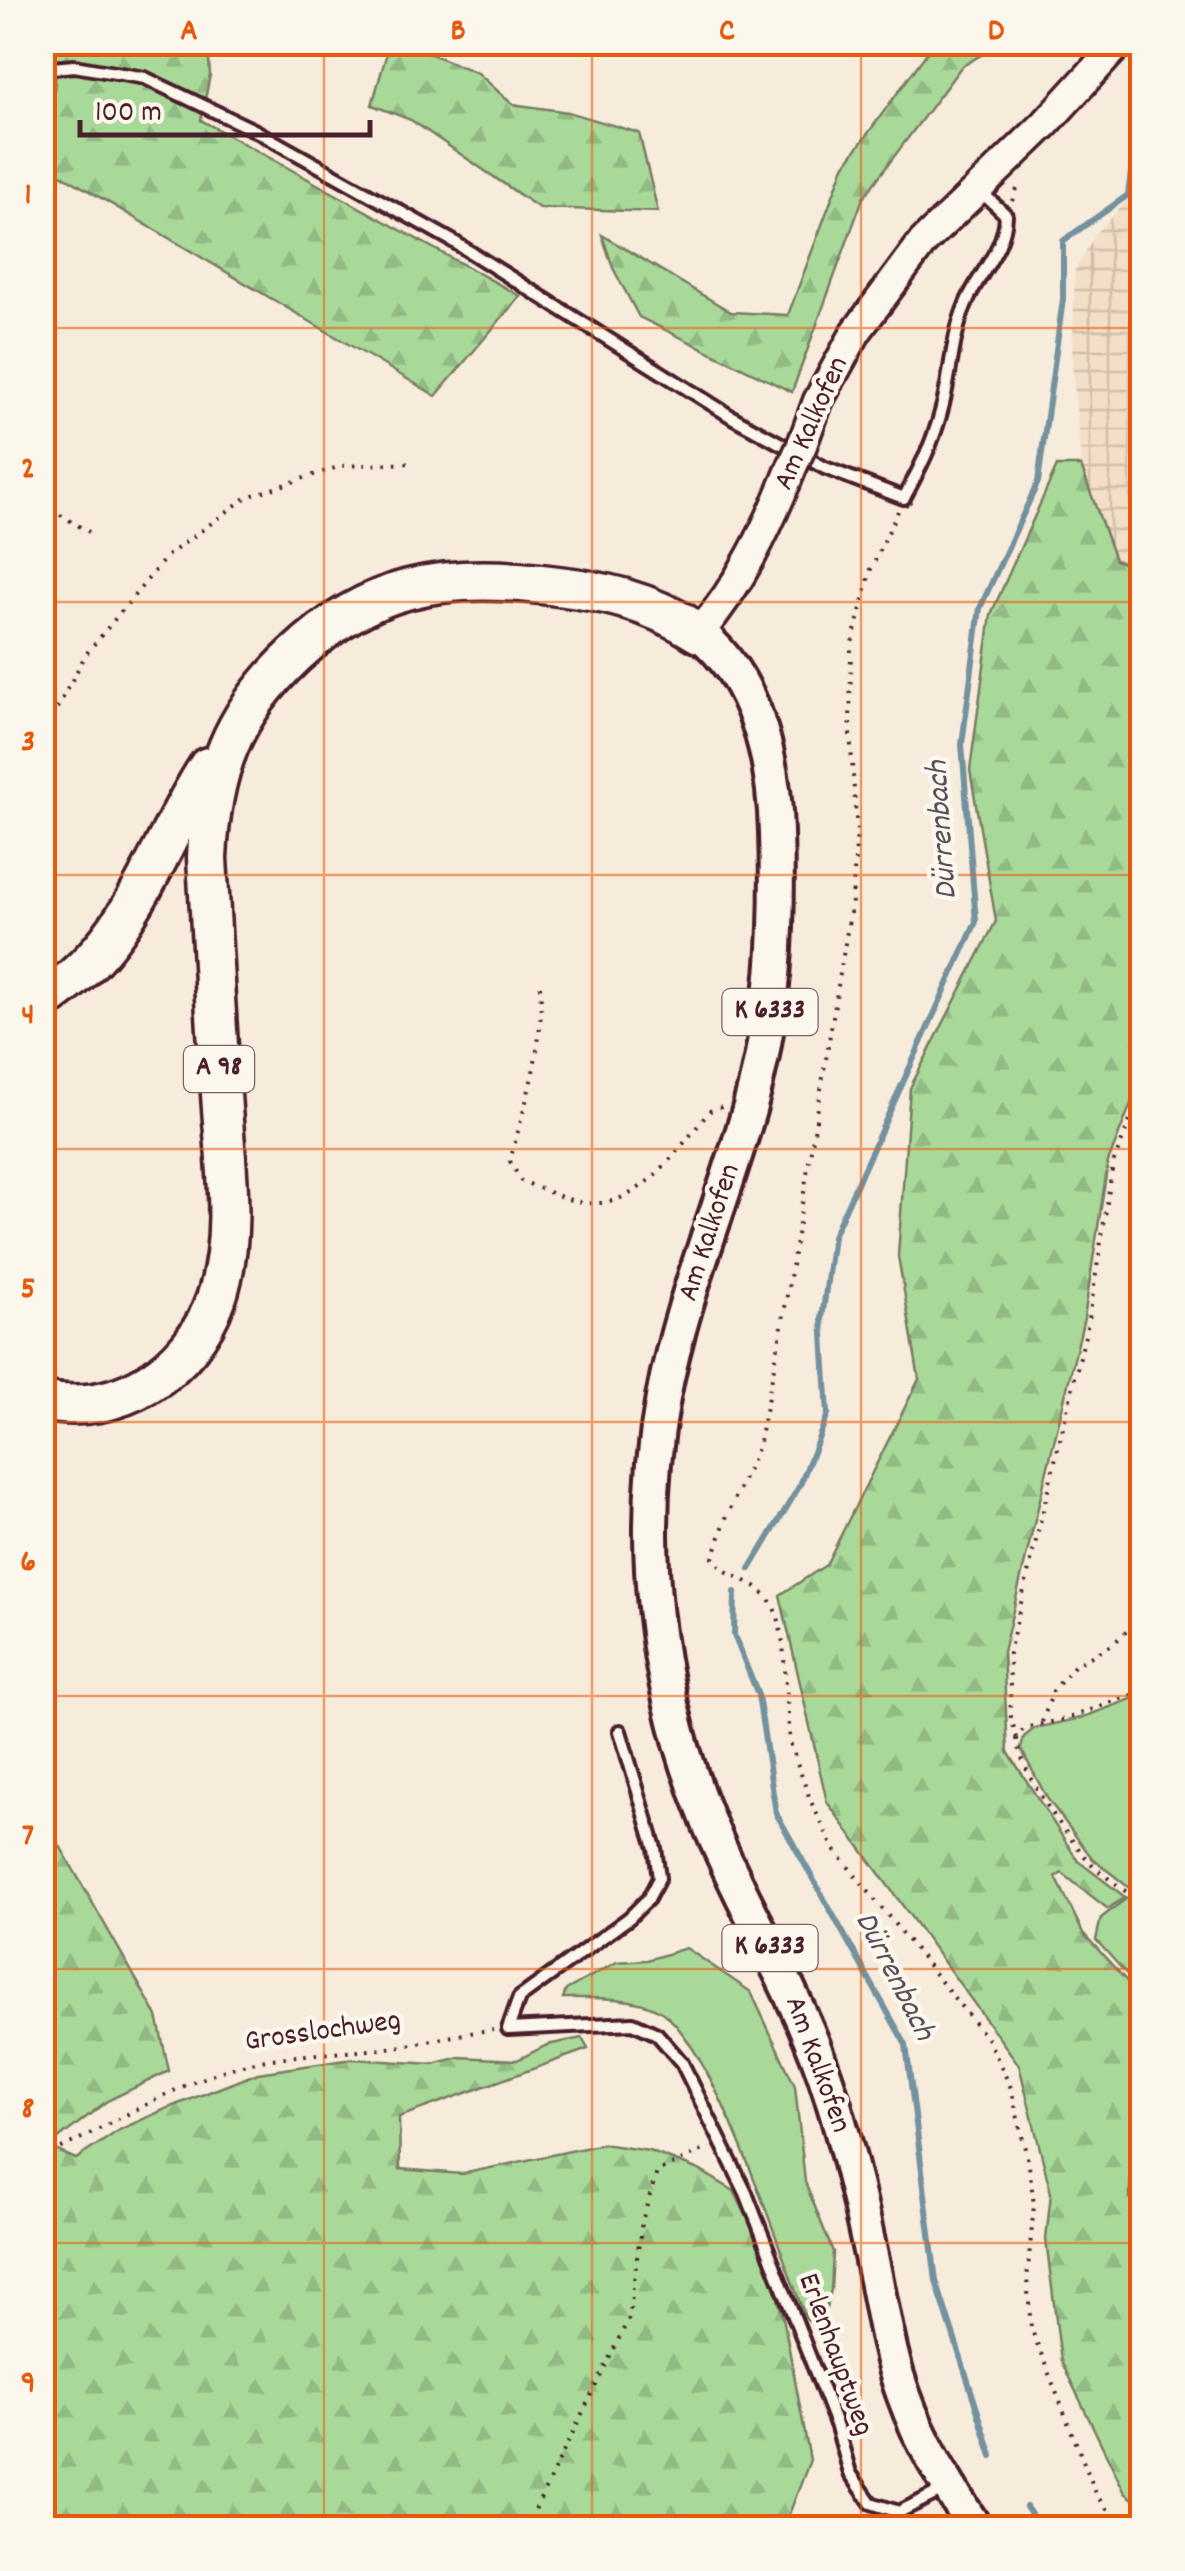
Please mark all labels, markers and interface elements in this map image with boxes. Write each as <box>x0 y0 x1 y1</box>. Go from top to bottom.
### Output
text: A <box>180 10 198 56</box>
text: B <box>450 10 466 56</box>
text: C <box>719 10 735 56</box>
text: D <box>988 10 1005 56</box>
scale bar <box>80 75 370 137</box>
text: 100 m <box>95 93 162 136</box>
text: 1 <box>24 174 32 220</box>
street label: Am Kalkofen <box>764 350 862 498</box>
text: 2 <box>21 448 35 494</box>
text: 3 <box>21 721 35 767</box>
water label: Dürrenbach <box>916 758 972 901</box>
road number: K 6333 <box>722 989 818 1035</box>
text: 4 <box>21 994 35 1040</box>
road number: A 98 <box>184 1046 254 1092</box>
street label: Am Kalkofen <box>669 1159 753 1307</box>
text: 5 <box>21 1268 35 1314</box>
text: 6 <box>20 1541 36 1587</box>
text: 7 <box>22 1815 34 1861</box>
water label: Dürrenbach <box>841 1905 946 2051</box>
road number: K 6333 <box>722 1925 818 1971</box>
street label: Am Kalkofen <box>771 1991 861 2139</box>
street label: Grosslochweg <box>242 2001 404 2065</box>
text: 8 <box>22 2088 35 2134</box>
street label: Erlenhauptweg <box>785 2268 883 2442</box>
text: 9 <box>21 2362 35 2408</box>

